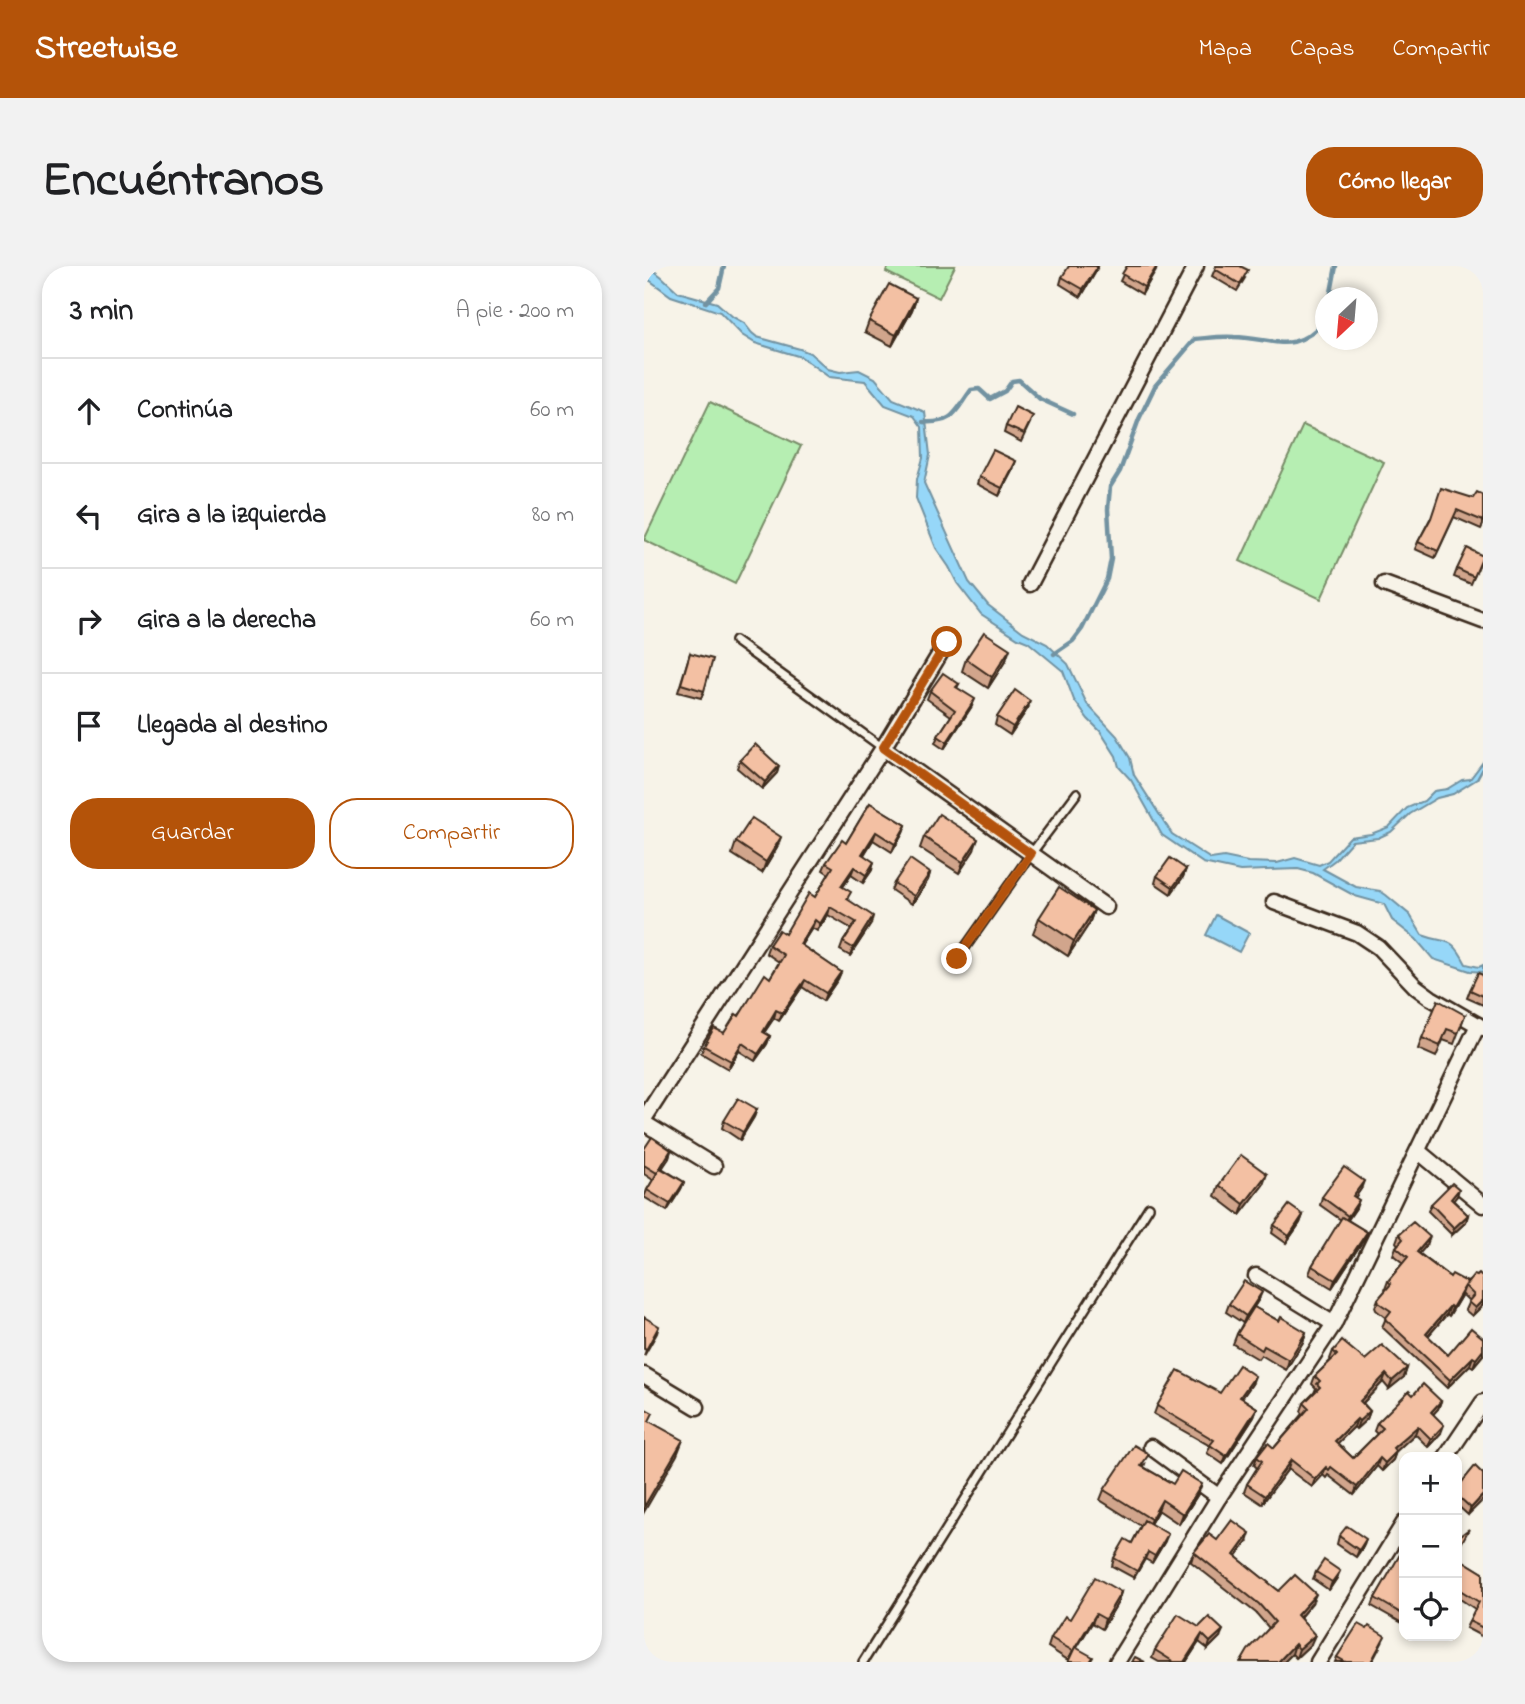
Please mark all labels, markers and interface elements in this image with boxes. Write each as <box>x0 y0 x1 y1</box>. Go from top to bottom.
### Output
text: Streetwise <box>35 25 177 73</box>
text: Mapa <box>1199 32 1252 67</box>
text: Capas <box>1290 32 1354 67</box>
text: Compartir <box>1392 32 1490 67</box>
text: Encuéntranos <box>42 146 324 218</box>
button: Cómo llegar <box>1306 147 1483 218</box>
north arrow <box>1315 287 1378 350</box>
text: 3 min <box>70 290 133 334</box>
text: A pie · 200 m <box>456 295 574 328</box>
icon: ahead <box>70 392 108 430</box>
text: Continúa <box>137 392 233 430</box>
text: 60 m <box>530 394 574 427</box>
icon: left <box>70 497 108 535</box>
text: Gira a la izquierda <box>137 497 326 535</box>
text: 80 m <box>532 499 574 532</box>
icon: right <box>70 602 108 640</box>
text: Gira a la derecha <box>137 602 316 640</box>
text: 60 m <box>530 604 574 637</box>
route start <box>931 626 962 657</box>
icon: arrive <box>70 707 108 745</box>
text: Llegada al destino <box>137 707 328 745</box>
button: Guardar <box>70 798 315 869</box>
button: Compartir <box>329 798 574 869</box>
route end <box>941 943 972 974</box>
map controls <box>1399 1452 1462 1641</box>
button: + <box>1399 1452 1462 1515</box>
button: − <box>1399 1515 1462 1578</box>
button: locate <box>1399 1578 1462 1641</box>

